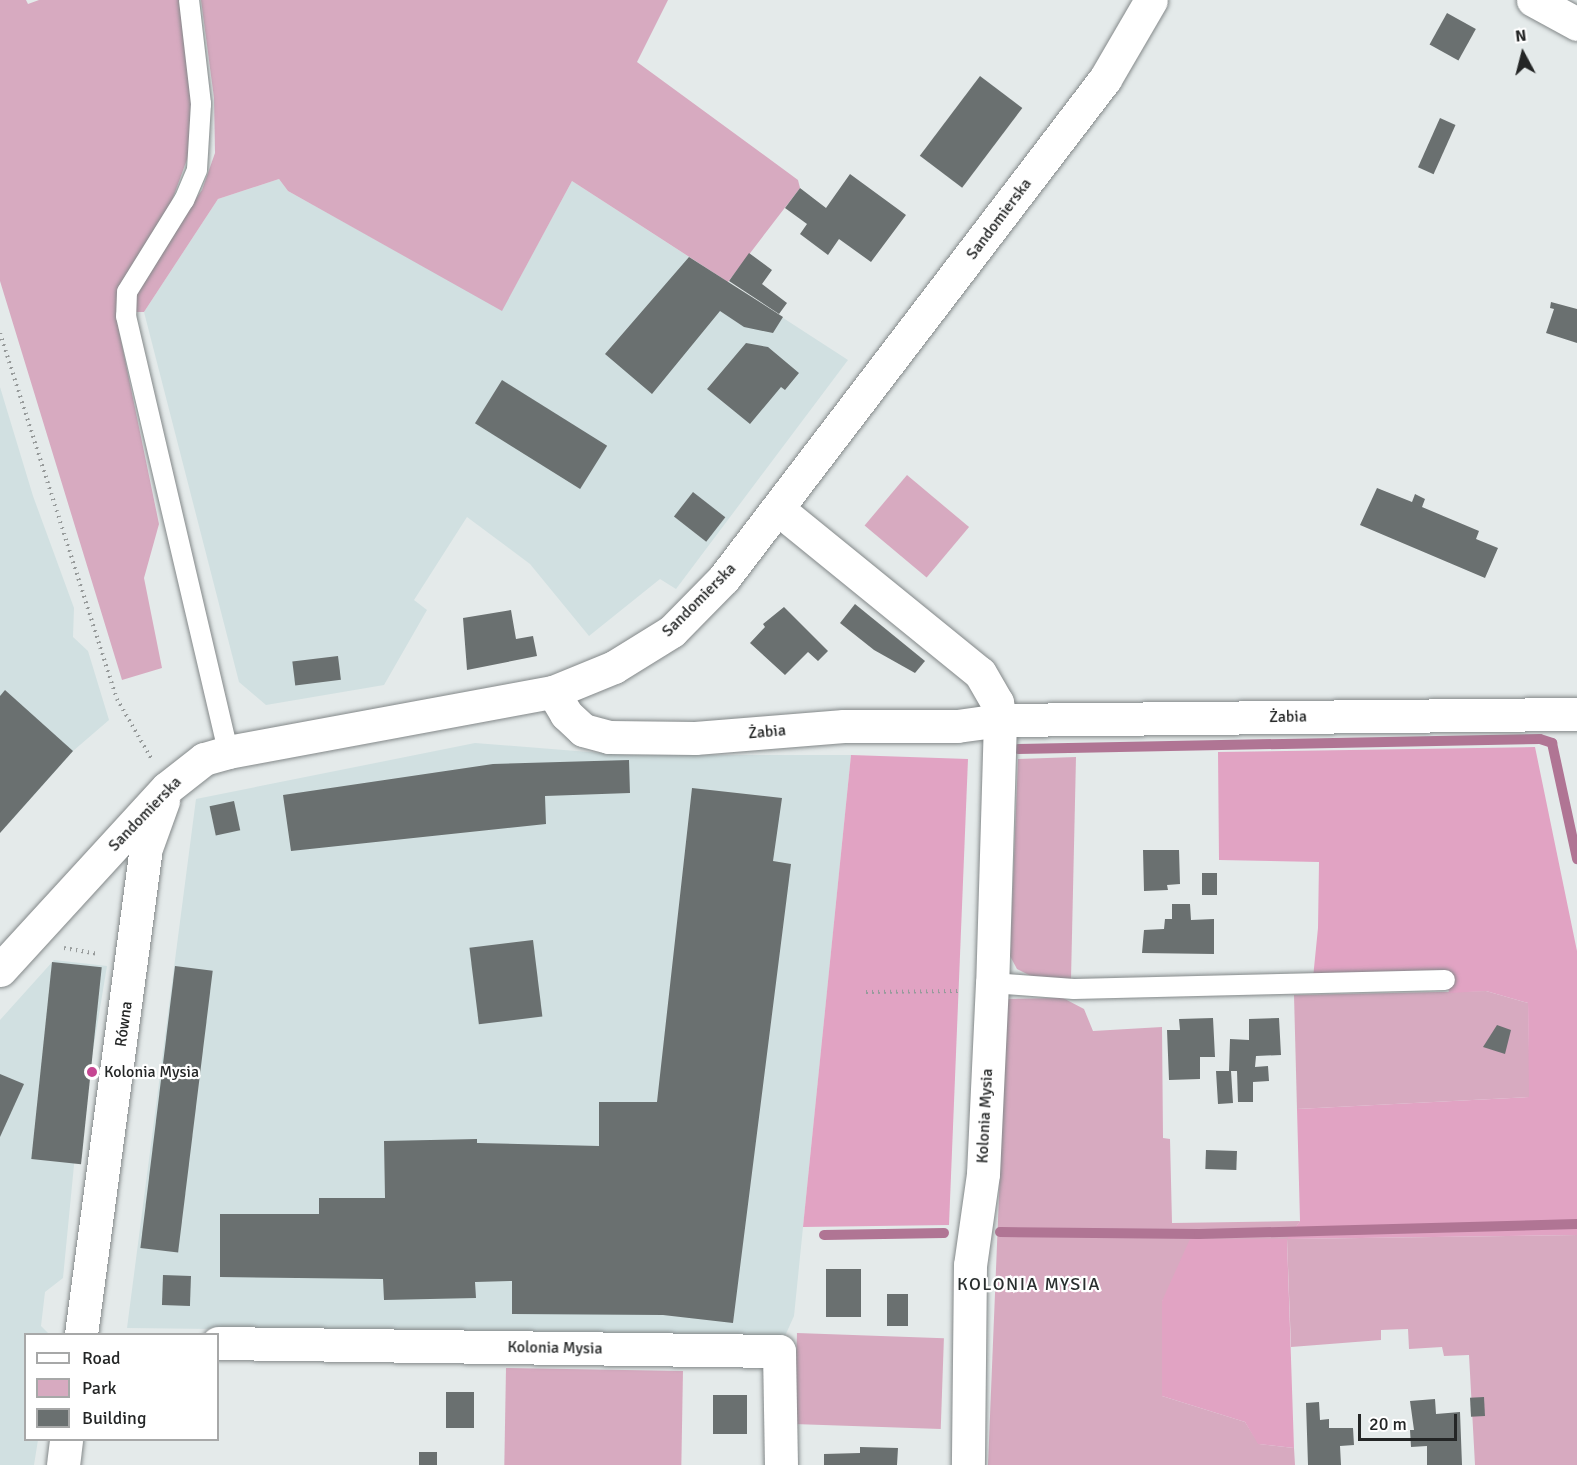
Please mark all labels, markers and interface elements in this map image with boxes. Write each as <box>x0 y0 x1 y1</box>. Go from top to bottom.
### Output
north arrow <box>1493 24 1553 84</box>
text: N <box>1514 26 1528 47</box>
street label: Sandomierska <box>962 175 1036 263</box>
street label: Sandomierska <box>658 559 740 641</box>
street label: Żabia <box>1269 707 1307 727</box>
street label: Żabia <box>747 721 787 743</box>
street label: Sandomierska <box>105 773 185 855</box>
street label: Równa <box>111 1000 137 1048</box>
place label: Kolonia Mysia <box>104 1062 199 1082</box>
marker: Kolonia Mysia <box>85 1065 99 1079</box>
street label: Kolonia Mysia <box>973 1068 997 1164</box>
district label: KOLONIA MYSIA <box>957 1273 1101 1295</box>
legend <box>24 1333 219 1441</box>
street label: Kolonia Mysia <box>507 1338 603 1358</box>
text: Road <box>82 1347 121 1369</box>
text: Park <box>82 1377 117 1399</box>
scale bar <box>1361 1402 1460 1440</box>
text: Building <box>82 1407 146 1429</box>
text: 20 m <box>1369 1413 1407 1435</box>

